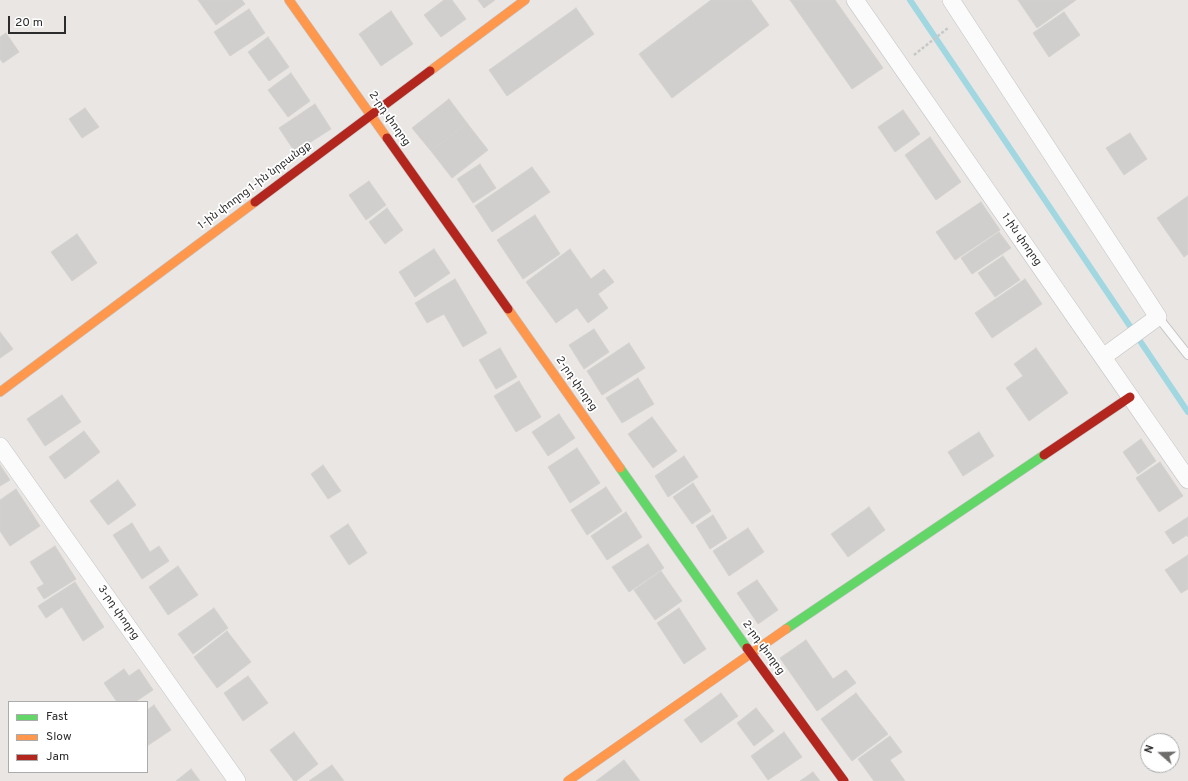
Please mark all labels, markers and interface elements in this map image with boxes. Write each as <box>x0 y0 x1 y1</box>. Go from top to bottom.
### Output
scale bar <box>10 8 68 34</box>
text: 20 m <box>15 15 43 31</box>
street label: 2-րդ փողոց <box>365 89 413 149</box>
street label: 1-ին փողոց 1-ին նրբանցք <box>196 139 314 233</box>
street label: 1-ին փողոց <box>998 211 1044 269</box>
street label: 2-րդ փողոց <box>552 354 600 414</box>
street label: 3-րդ փողոց <box>94 583 142 643</box>
street label: 2-րդ փողոց <box>739 618 787 678</box>
legend <box>8 701 148 773</box>
text: Fast <box>46 709 68 725</box>
text: Slow <box>46 729 72 745</box>
north arrow <box>1140 733 1180 773</box>
text: N <box>1142 743 1158 755</box>
text: Jam <box>46 749 69 765</box>

